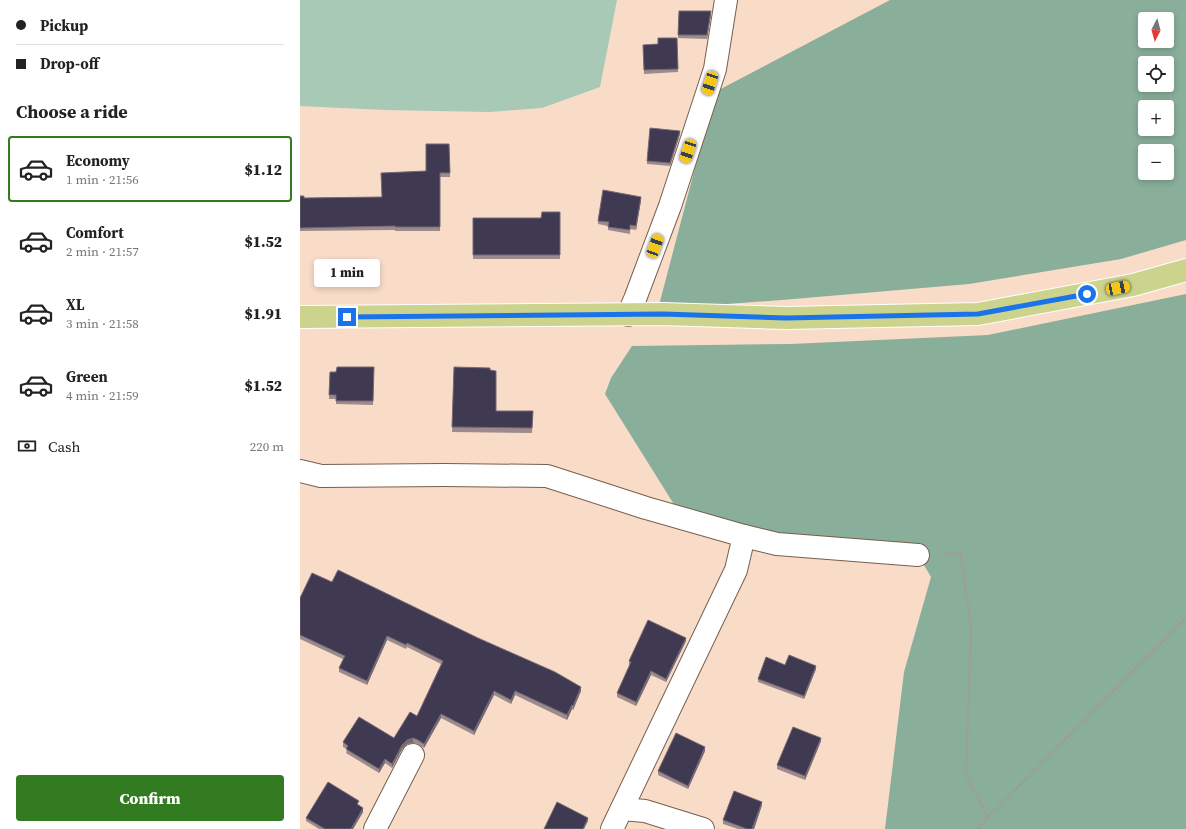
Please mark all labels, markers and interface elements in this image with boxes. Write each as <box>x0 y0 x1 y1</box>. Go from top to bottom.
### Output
north arrow <box>1138 12 1174 48</box>
map controls <box>1138 12 1174 180</box>
text: Pickup <box>40 15 88 36</box>
text: Drop-off <box>40 53 99 74</box>
button: locate <box>1138 56 1174 92</box>
car <box>701 70 719 96</box>
text: Choose a ride <box>16 99 128 124</box>
button: + <box>1138 100 1174 136</box>
car <box>678 138 698 164</box>
button: − <box>1138 144 1174 180</box>
text: Economy <box>66 150 130 171</box>
icon: car <box>18 151 54 187</box>
text: $1.12 <box>244 159 282 180</box>
text: 1 min · 21:56 <box>66 171 139 188</box>
text: Comfort <box>66 222 124 243</box>
icon: car <box>18 223 54 259</box>
text: $1.52 <box>244 231 282 252</box>
car <box>645 233 665 259</box>
text: 2 min · 21:57 <box>66 243 139 260</box>
callout: 1 min <box>314 259 380 287</box>
text: 1 min <box>330 264 364 281</box>
car <box>1105 280 1131 296</box>
route start <box>1078 285 1096 303</box>
text: XL <box>66 294 85 315</box>
icon: car <box>18 295 54 331</box>
text: $1.91 <box>244 303 282 324</box>
route end <box>338 308 356 326</box>
text: 3 min · 21:58 <box>66 315 139 332</box>
text: Green <box>66 366 108 387</box>
icon: car <box>18 367 54 403</box>
text: $1.52 <box>244 375 282 396</box>
text: 4 min · 21:59 <box>66 387 139 404</box>
icon: cash <box>16 435 38 457</box>
text: Cash <box>48 436 80 457</box>
text: 220 m <box>250 438 284 455</box>
button: Confirm <box>16 775 284 821</box>

